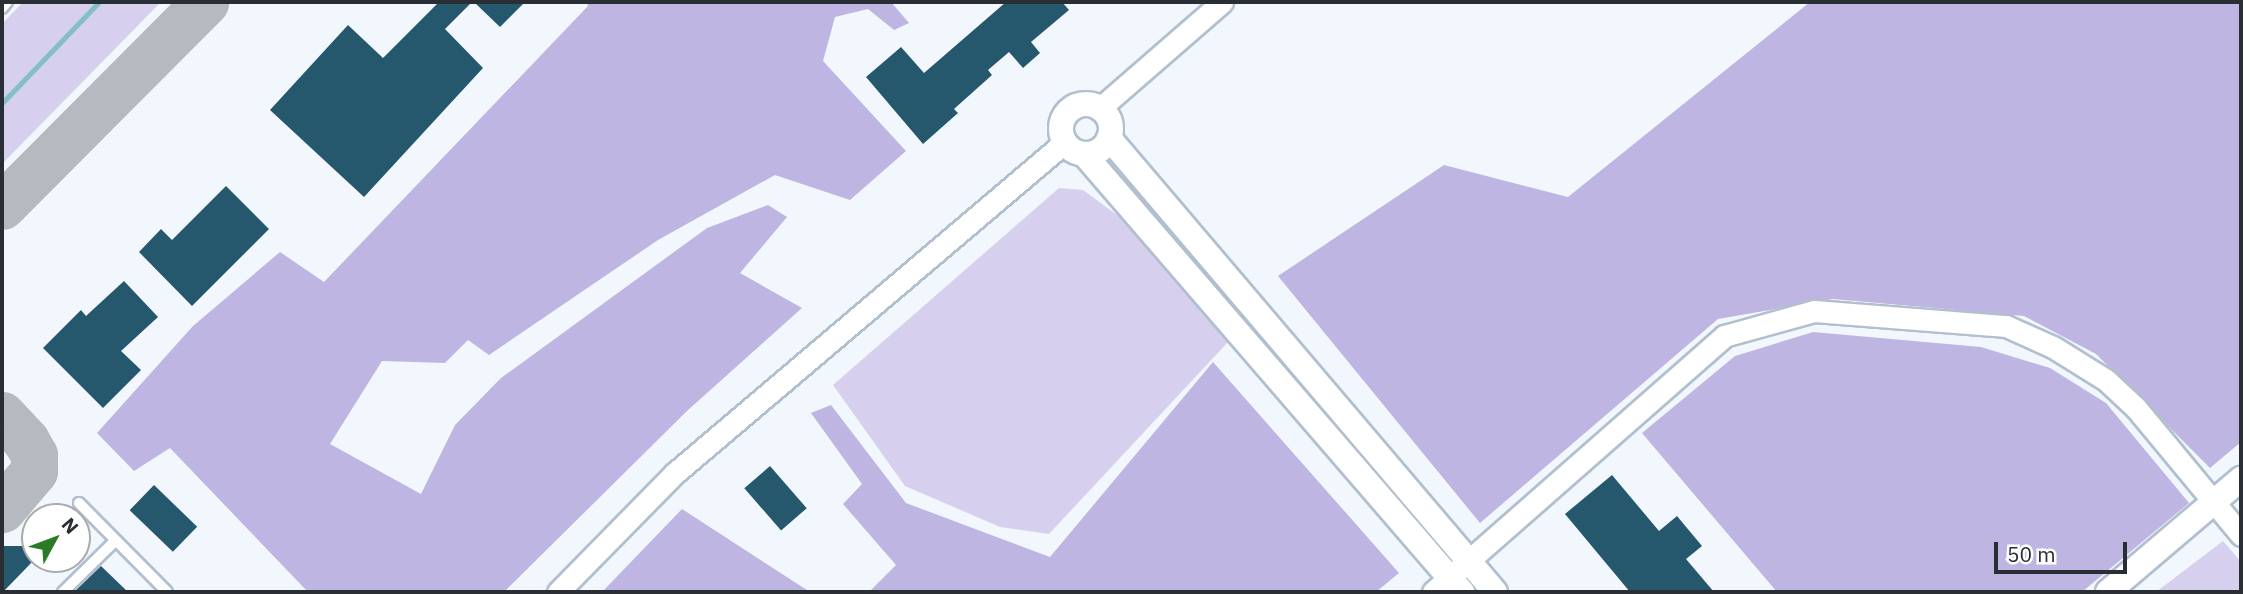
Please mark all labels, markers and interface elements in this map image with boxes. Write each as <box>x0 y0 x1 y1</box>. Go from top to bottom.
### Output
north arrow <box>21 503 91 573</box>
text: N <box>57 512 84 539</box>
scale bar <box>1998 528 2131 572</box>
text: 50 m <box>2007 540 2056 568</box>

